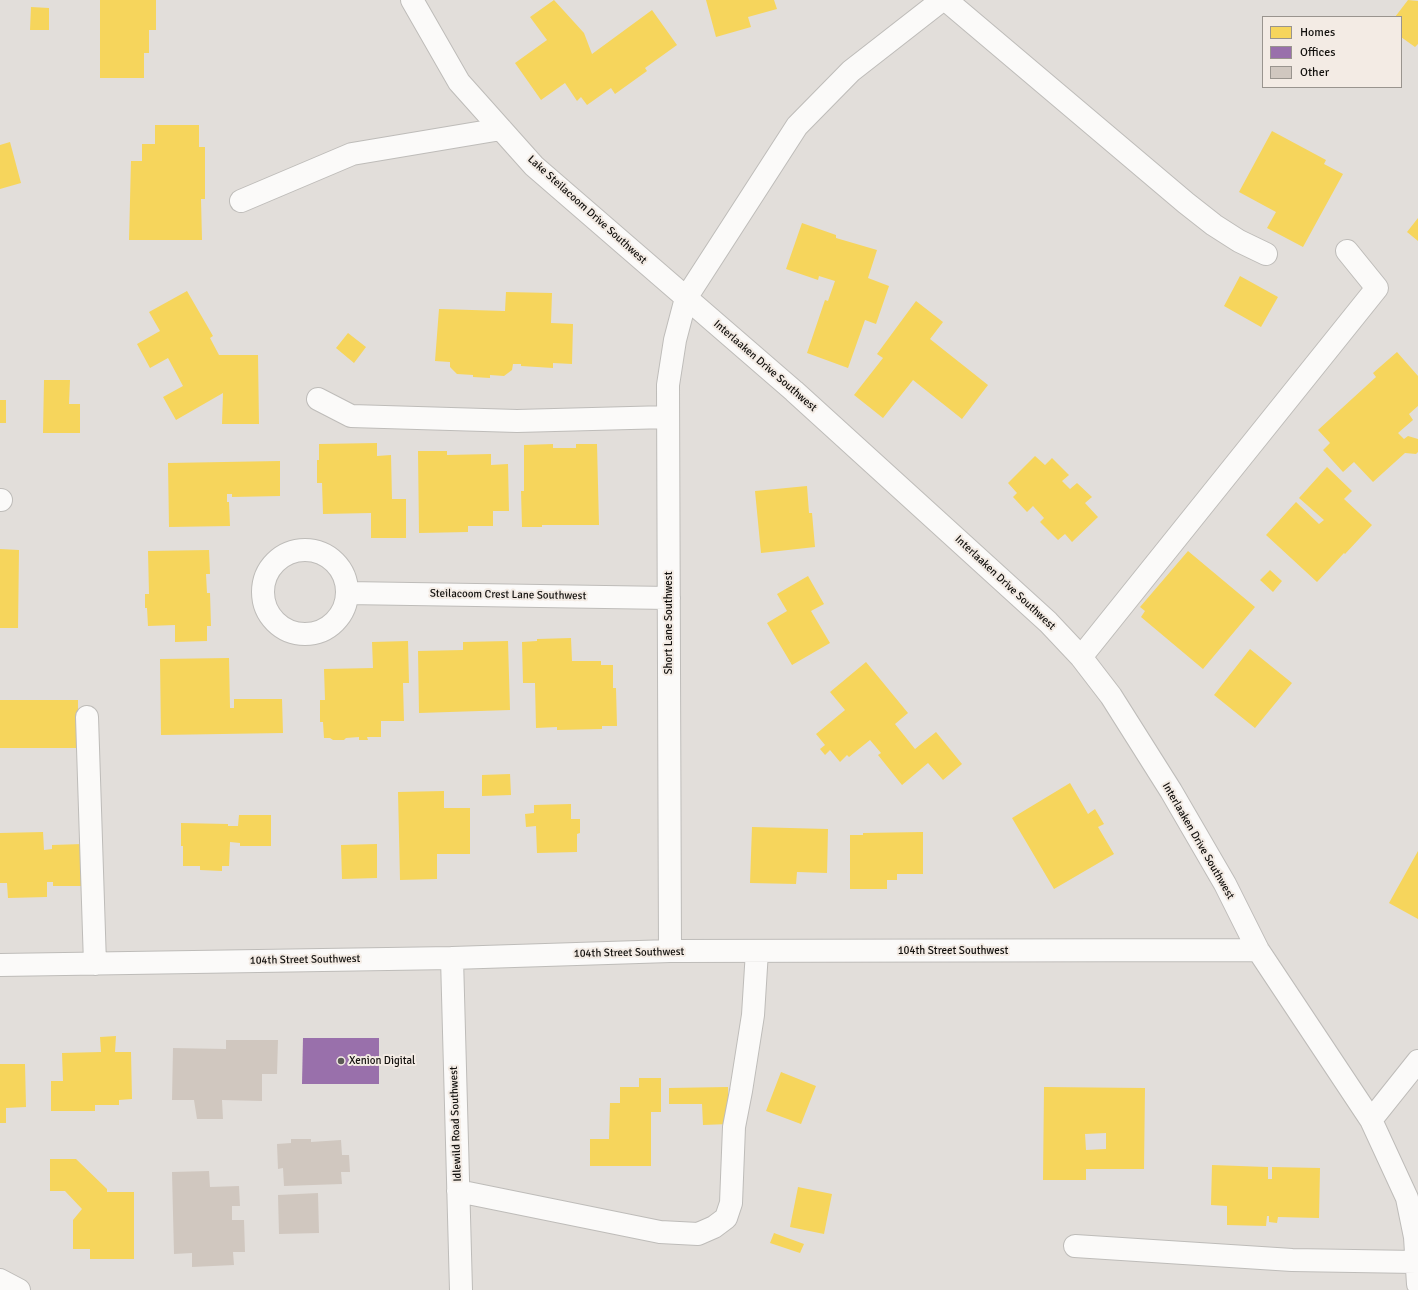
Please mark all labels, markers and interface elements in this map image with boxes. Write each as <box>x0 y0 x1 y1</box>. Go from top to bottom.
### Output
legend <box>1262 16 1402 88</box>
text: Homes <box>1300 25 1335 40</box>
text: Offices <box>1300 45 1335 60</box>
text: Other <box>1300 65 1329 80</box>
street label: Lake Steilacoom Drive Southwest <box>525 153 649 267</box>
street label: Interlaaken Drive Southwest <box>711 317 819 415</box>
street label: Interlaaken Drive Southwest <box>952 533 1058 633</box>
street label: Short Lane Southwest <box>662 572 676 674</box>
street label: Steilacoom Crest Lane Southwest <box>430 587 586 603</box>
street label: Interlaaken Drive Southwest <box>1159 780 1237 902</box>
street label: 104th Street Southwest <box>898 944 1008 958</box>
street label: 104th Street Southwest <box>574 945 684 961</box>
street label: 104th Street Southwest <box>250 952 360 968</box>
place label: Xenion Digital <box>349 1054 415 1068</box>
marker: Xenion Digital <box>336 1056 346 1066</box>
street label: Idlewild Road Southwest <box>447 1066 465 1182</box>

